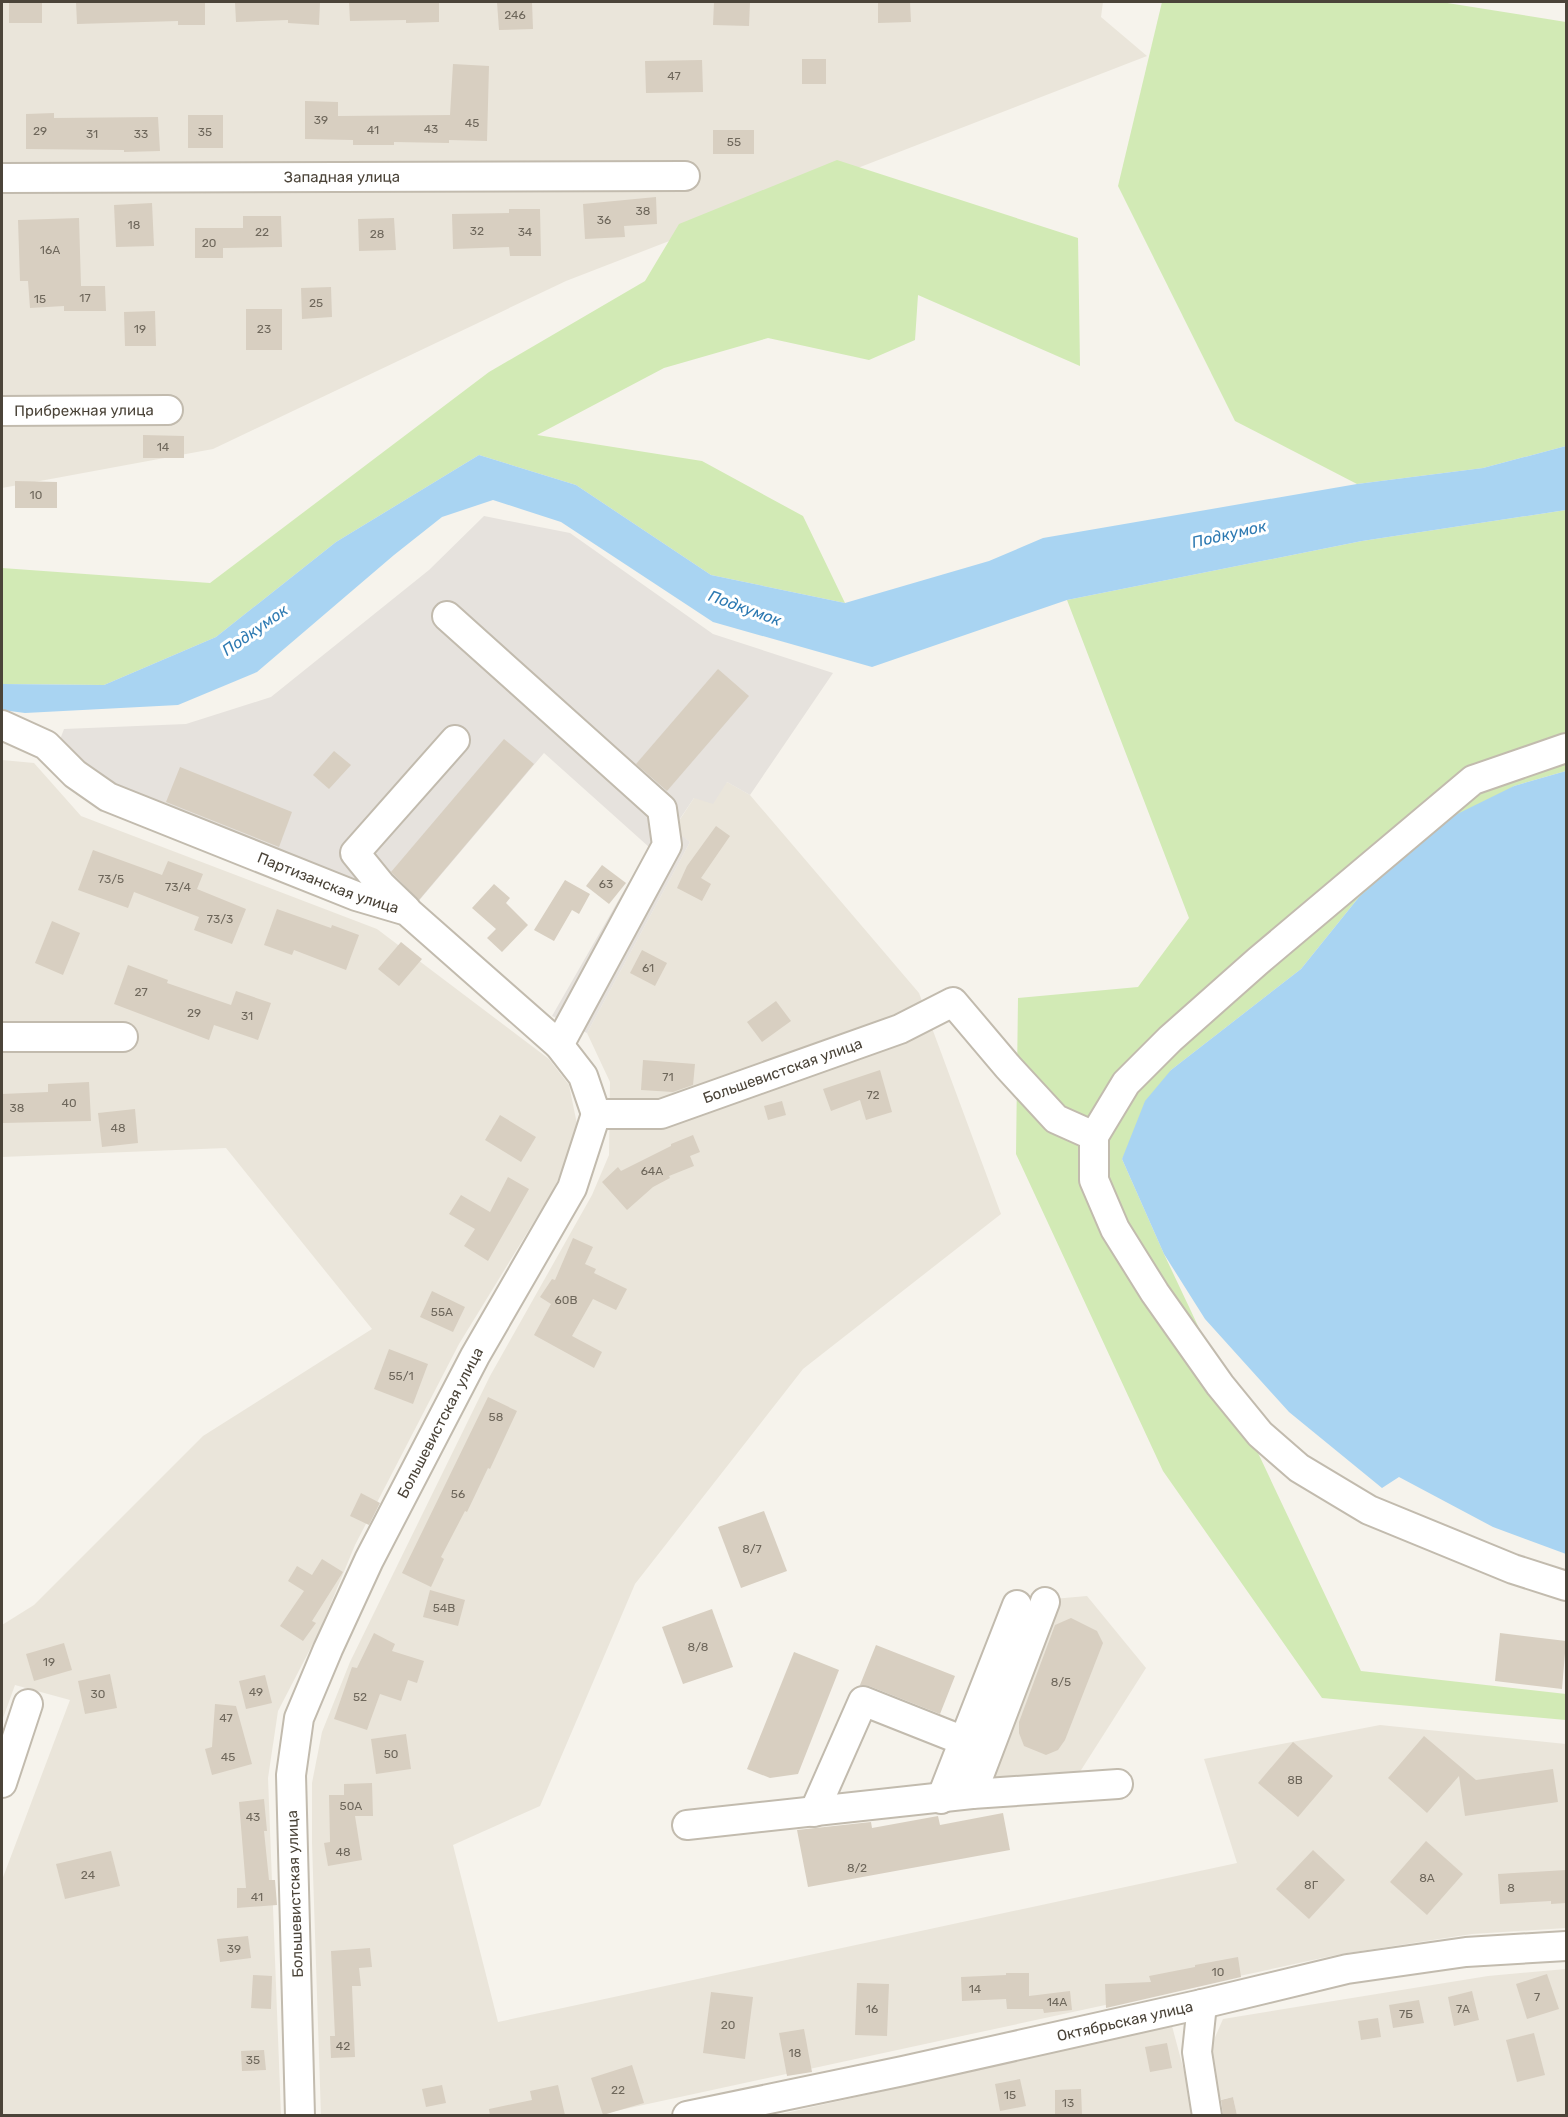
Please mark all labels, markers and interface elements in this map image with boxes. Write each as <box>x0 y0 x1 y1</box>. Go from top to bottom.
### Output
house number: 246 <box>504 8 526 22</box>
house number: 47 <box>667 69 681 83</box>
house number: 39 <box>314 113 328 127</box>
house number: 45 <box>465 116 479 130</box>
house number: 43 <box>424 122 438 136</box>
house number: 41 <box>367 123 379 137</box>
house number: 29 <box>33 124 47 138</box>
house number: 35 <box>198 125 212 139</box>
house number: 31 <box>86 127 98 141</box>
house number: 33 <box>134 127 148 141</box>
house number: 55 <box>727 135 741 149</box>
street label: Западная улица <box>284 168 400 186</box>
house number: 38 <box>636 204 650 218</box>
house number: 36 <box>597 213 611 227</box>
house number: 18 <box>128 218 140 232</box>
house number: 32 <box>470 224 484 238</box>
house number: 22 <box>255 225 269 239</box>
house number: 34 <box>518 225 533 239</box>
house number: 28 <box>370 227 384 241</box>
house number: 20 <box>202 236 216 250</box>
house number: 16А <box>40 243 60 257</box>
house number: 17 <box>79 291 91 305</box>
house number: 15 <box>34 292 46 306</box>
house number: 25 <box>309 296 323 310</box>
house number: 19 <box>134 322 146 336</box>
house number: 23 <box>257 322 271 336</box>
street label: Прибрежная улица <box>14 401 154 420</box>
house number: 14 <box>157 440 170 454</box>
house number: 10 <box>30 488 42 502</box>
water label: Подкумок <box>1190 516 1269 552</box>
water label: Подкумок <box>706 586 784 630</box>
water label: Подкумок <box>219 600 292 660</box>
street label: Партизанская улица <box>255 849 401 917</box>
house number: 73/5 <box>98 872 124 886</box>
house number: 63 <box>599 877 613 891</box>
house number: 73/4 <box>165 880 191 894</box>
house number: 73/3 <box>207 912 233 926</box>
house number: 61 <box>642 961 654 975</box>
house number: 27 <box>134 985 148 999</box>
house number: 29 <box>187 1006 201 1020</box>
house number: 31 <box>241 1009 253 1023</box>
street label: Большевистская улица <box>701 1034 865 1107</box>
house number: 71 <box>662 1070 674 1084</box>
house number: 72 <box>866 1088 880 1102</box>
house number: 40 <box>61 1096 77 1110</box>
house number: 38 <box>10 1101 24 1115</box>
house number: 48 <box>110 1121 126 1135</box>
house number: 64А <box>641 1164 663 1178</box>
house number: 60В <box>555 1293 577 1307</box>
house number: 55А <box>431 1305 453 1319</box>
street label: Большевистская улица <box>394 1344 487 1501</box>
house number: 55/1 <box>388 1369 414 1383</box>
house number: 58 <box>489 1410 503 1424</box>
house number: 56 <box>451 1487 465 1501</box>
house number: 8/7 <box>742 1542 762 1556</box>
house number: 54В <box>433 1601 455 1615</box>
house number: 8/8 <box>688 1640 708 1654</box>
house number: 19 <box>43 1655 55 1669</box>
house number: 8/5 <box>1051 1675 1071 1689</box>
house number: 49 <box>249 1685 263 1699</box>
house number: 30 <box>91 1687 105 1701</box>
house number: 52 <box>353 1690 367 1704</box>
house number: 47 <box>219 1711 233 1725</box>
house number: 50 <box>384 1747 398 1761</box>
house number: 45 <box>221 1750 235 1764</box>
house number: 8В <box>1287 1773 1303 1787</box>
house number: 50А <box>340 1799 362 1813</box>
house number: 43 <box>246 1810 260 1824</box>
street label: Большевистская улица <box>283 1810 307 1978</box>
house number: 48 <box>335 1845 351 1859</box>
house number: 8/2 <box>847 1861 867 1875</box>
house number: 24 <box>81 1868 96 1882</box>
house number: 8А <box>1419 1871 1435 1885</box>
house number: 8Г <box>1304 1878 1319 1892</box>
house number: 8 <box>1507 1881 1515 1895</box>
house number: 41 <box>251 1890 263 1904</box>
house number: 39 <box>227 1942 241 1956</box>
house number: 10 <box>1212 1965 1224 1979</box>
house number: 14 <box>969 1982 982 1996</box>
house number: 7 <box>1534 1990 1540 2004</box>
house number: 14А <box>1047 1995 1067 2009</box>
street label: Октябрьская улица <box>1055 1997 1195 2045</box>
house number: 16 <box>866 2002 878 2016</box>
house number: 7А <box>1456 2002 1470 2016</box>
house number: 7Б <box>1399 2007 1413 2021</box>
house number: 20 <box>721 2018 735 2032</box>
house number: 42 <box>336 2039 350 2053</box>
house number: 18 <box>789 2046 801 2060</box>
house number: 35 <box>246 2053 260 2067</box>
house number: 22 <box>611 2083 625 2097</box>
house number: 15 <box>1004 2088 1016 2102</box>
house number: 13 <box>1062 2096 1074 2110</box>

